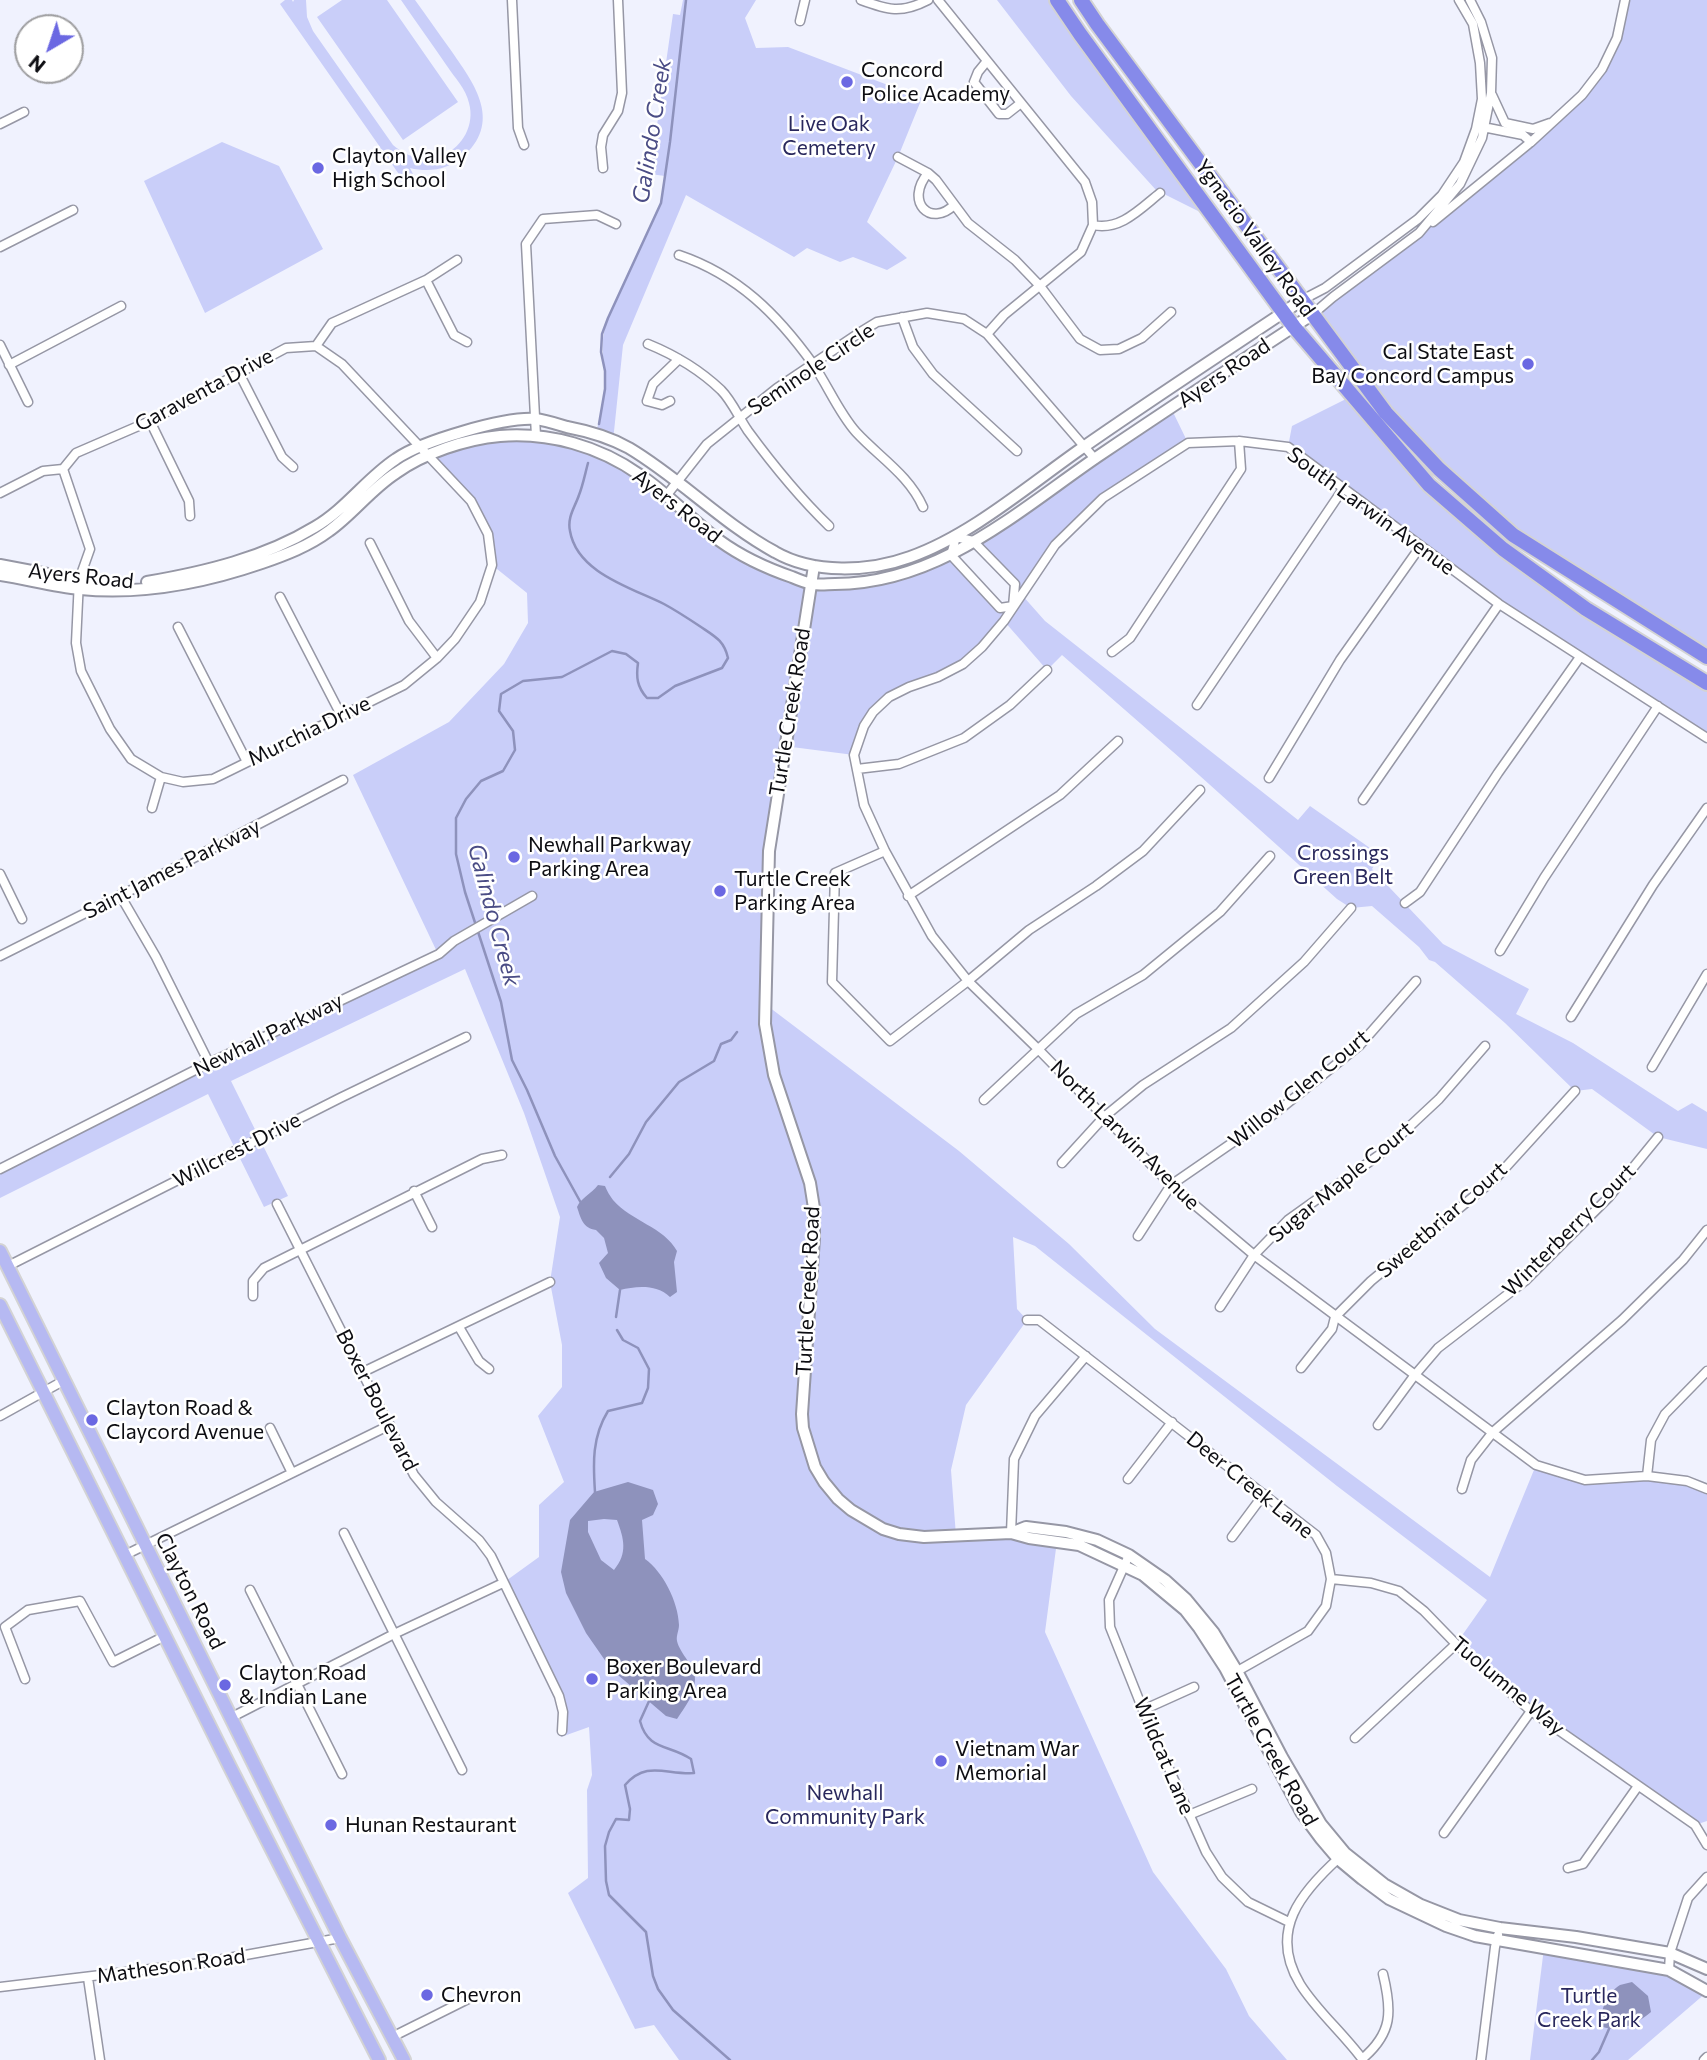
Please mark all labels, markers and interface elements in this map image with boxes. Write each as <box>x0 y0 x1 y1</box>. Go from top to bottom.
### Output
north arrow <box>14 14 84 84</box>
text: N <box>24 51 50 78</box>
water label: Galindo Creek <box>627 56 677 206</box>
place label: Concord Police Academy <box>861 57 1010 107</box>
marker: Concord Police Academy <box>839 74 855 90</box>
park label: Live Oak Cemetery <box>782 111 876 161</box>
place label: Clayton Valley High School <box>332 143 467 193</box>
street label: Ygnacio Valley Road <box>1189 154 1321 322</box>
marker: Clayton Valley High School <box>310 160 326 176</box>
street label: Seminole Circle <box>743 318 879 420</box>
street label: Ayers Road <box>1173 333 1275 413</box>
place label: Cal State East Bay Concord Campus <box>1311 339 1514 389</box>
street label: Garaventa Drive <box>130 343 278 437</box>
marker: Cal State East Bay Concord Campus <box>1520 356 1536 372</box>
street label: South Larwin Avenue <box>1282 442 1460 580</box>
street label: Ayers Road <box>628 463 726 549</box>
street label: Ayers Road <box>27 558 135 594</box>
street label: Turtle Creek Road <box>764 626 816 798</box>
street label: Murchia Drive <box>244 690 374 772</box>
street label: Saint James Parkway <box>79 813 265 925</box>
place label: Newhall Parkway Parking Area <box>528 832 691 882</box>
park label: Crossings Green Belt <box>1293 840 1393 890</box>
water label: Galindo Creek <box>462 841 526 989</box>
marker: Newhall Parkway Parking Area <box>506 849 522 865</box>
place label: Turtle Creek Parking Area <box>734 866 855 916</box>
marker: Turtle Creek Parking Area <box>712 883 728 899</box>
street label: Newhall Parkway <box>189 988 347 1082</box>
street label: Willow Glen Court <box>1223 1024 1375 1154</box>
street label: North Larwin Avenue <box>1045 1055 1205 1215</box>
street label: Willcrest Drive <box>169 1107 305 1193</box>
street label: Sugar Maple Court <box>1264 1116 1418 1248</box>
street label: Sweetbriar Court <box>1372 1157 1512 1283</box>
street label: Winterberry Court <box>1497 1158 1641 1302</box>
street label: Turtle Creek Road <box>791 1206 825 1376</box>
street label: Boxer Boulevard <box>330 1325 424 1475</box>
place label: Clayton Road & Claycord Avenue <box>106 1395 264 1445</box>
marker: Clayton Road & Claycord Avenue <box>84 1412 100 1428</box>
street label: Deer Creek Lane <box>1181 1426 1319 1544</box>
street label: Clayton Road <box>150 1529 230 1653</box>
street label: Tuolumne Way <box>1446 1631 1570 1741</box>
place label: Boxer Boulevard Parking Area <box>606 1654 761 1704</box>
place label: Clayton Road & Indian Lane <box>239 1660 367 1710</box>
street label: Turtle Creek Road <box>1219 1670 1323 1830</box>
marker: Boxer Boulevard Parking Area <box>584 1671 600 1687</box>
marker: Clayton Road & Indian Lane <box>217 1677 233 1693</box>
street label: Wildcat Lane <box>1128 1694 1200 1818</box>
place label: Vietnam War Memorial <box>955 1736 1079 1786</box>
marker: Vietnam War Memorial <box>933 1753 949 1769</box>
park label: Newhall Community Park <box>765 1780 925 1830</box>
place label: Hunan Restaurant <box>345 1812 517 1838</box>
marker: Hunan Restaurant <box>323 1817 339 1833</box>
street label: Matheson Road <box>95 1943 247 1989</box>
place label: Chevron <box>441 1982 522 2008</box>
park label: Turtle Creek Park <box>1537 1983 1641 2033</box>
marker: Chevron <box>419 1987 435 2003</box>

